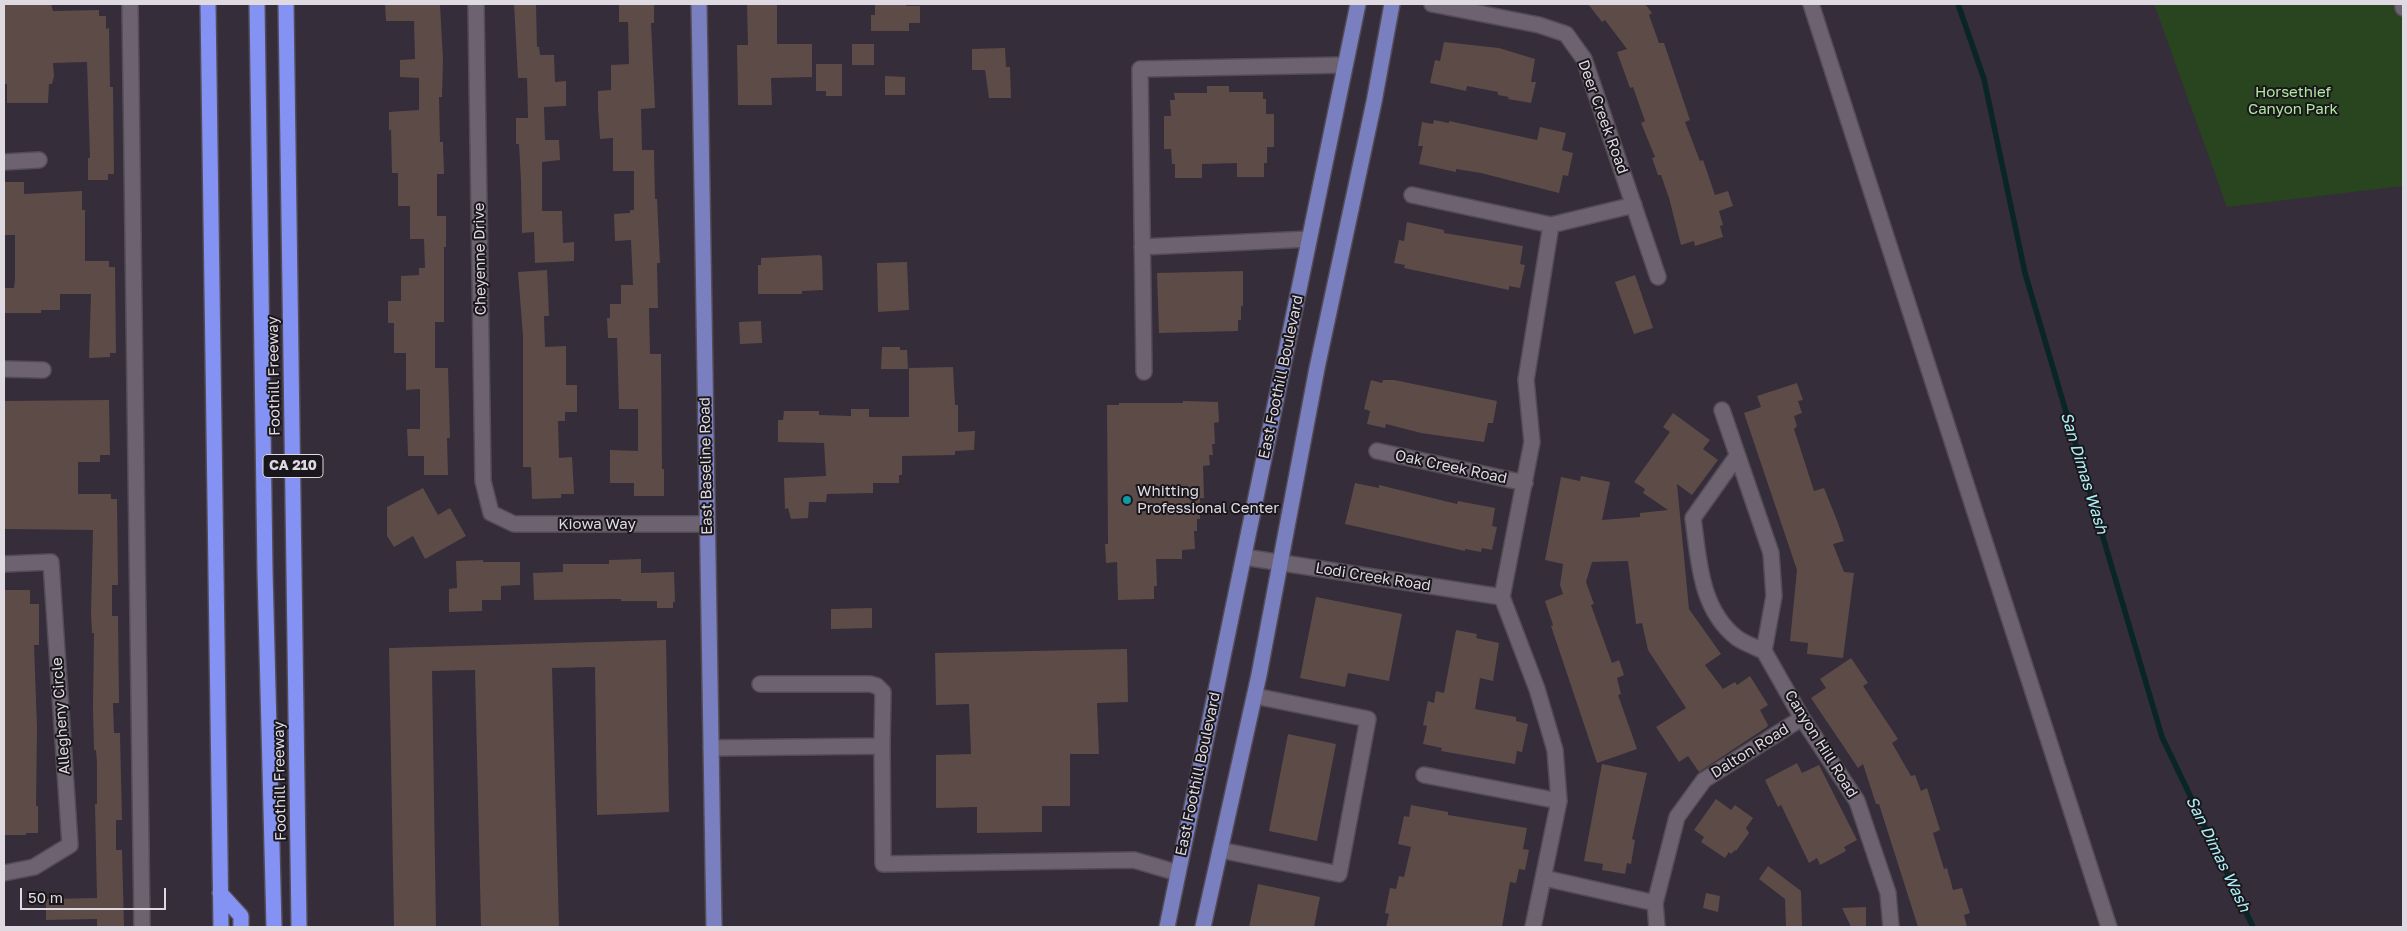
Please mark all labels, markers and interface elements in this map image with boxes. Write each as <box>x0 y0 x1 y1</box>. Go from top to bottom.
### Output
street label: Deer Creek Road <box>1574 58 1632 176</box>
park label: Horsethief Canyon Park <box>2248 83 2338 118</box>
street label: Cheyenne Drive <box>470 203 490 315</box>
street label: East Foothill Boulevard <box>1255 293 1307 461</box>
street label: Foothill Freeway <box>264 316 284 436</box>
street label: East Baseline Road <box>696 397 716 535</box>
water label: San Dimas Wash <box>2056 410 2112 536</box>
street label: Oak Creek Road <box>1393 446 1509 488</box>
road number: CA 210 <box>263 454 323 478</box>
place label: Whitting Professional Center <box>1137 482 1279 517</box>
marker: Whitting Professional Center <box>1121 494 1133 506</box>
street label: Kiowa Way <box>558 515 636 533</box>
street label: Lodi Creek Road <box>1314 559 1432 595</box>
street label: Allegheny Circle <box>48 657 74 775</box>
street label: Canyon Hill Road <box>1781 687 1861 801</box>
street label: East Foothill Boulevard <box>1172 690 1224 858</box>
street label: Dalton Road <box>1708 720 1792 782</box>
street label: Foothill Freeway <box>270 721 290 841</box>
water label: San Dimas Wash <box>2182 793 2254 915</box>
scale bar <box>22 878 169 910</box>
text: 50 m <box>28 888 63 906</box>

